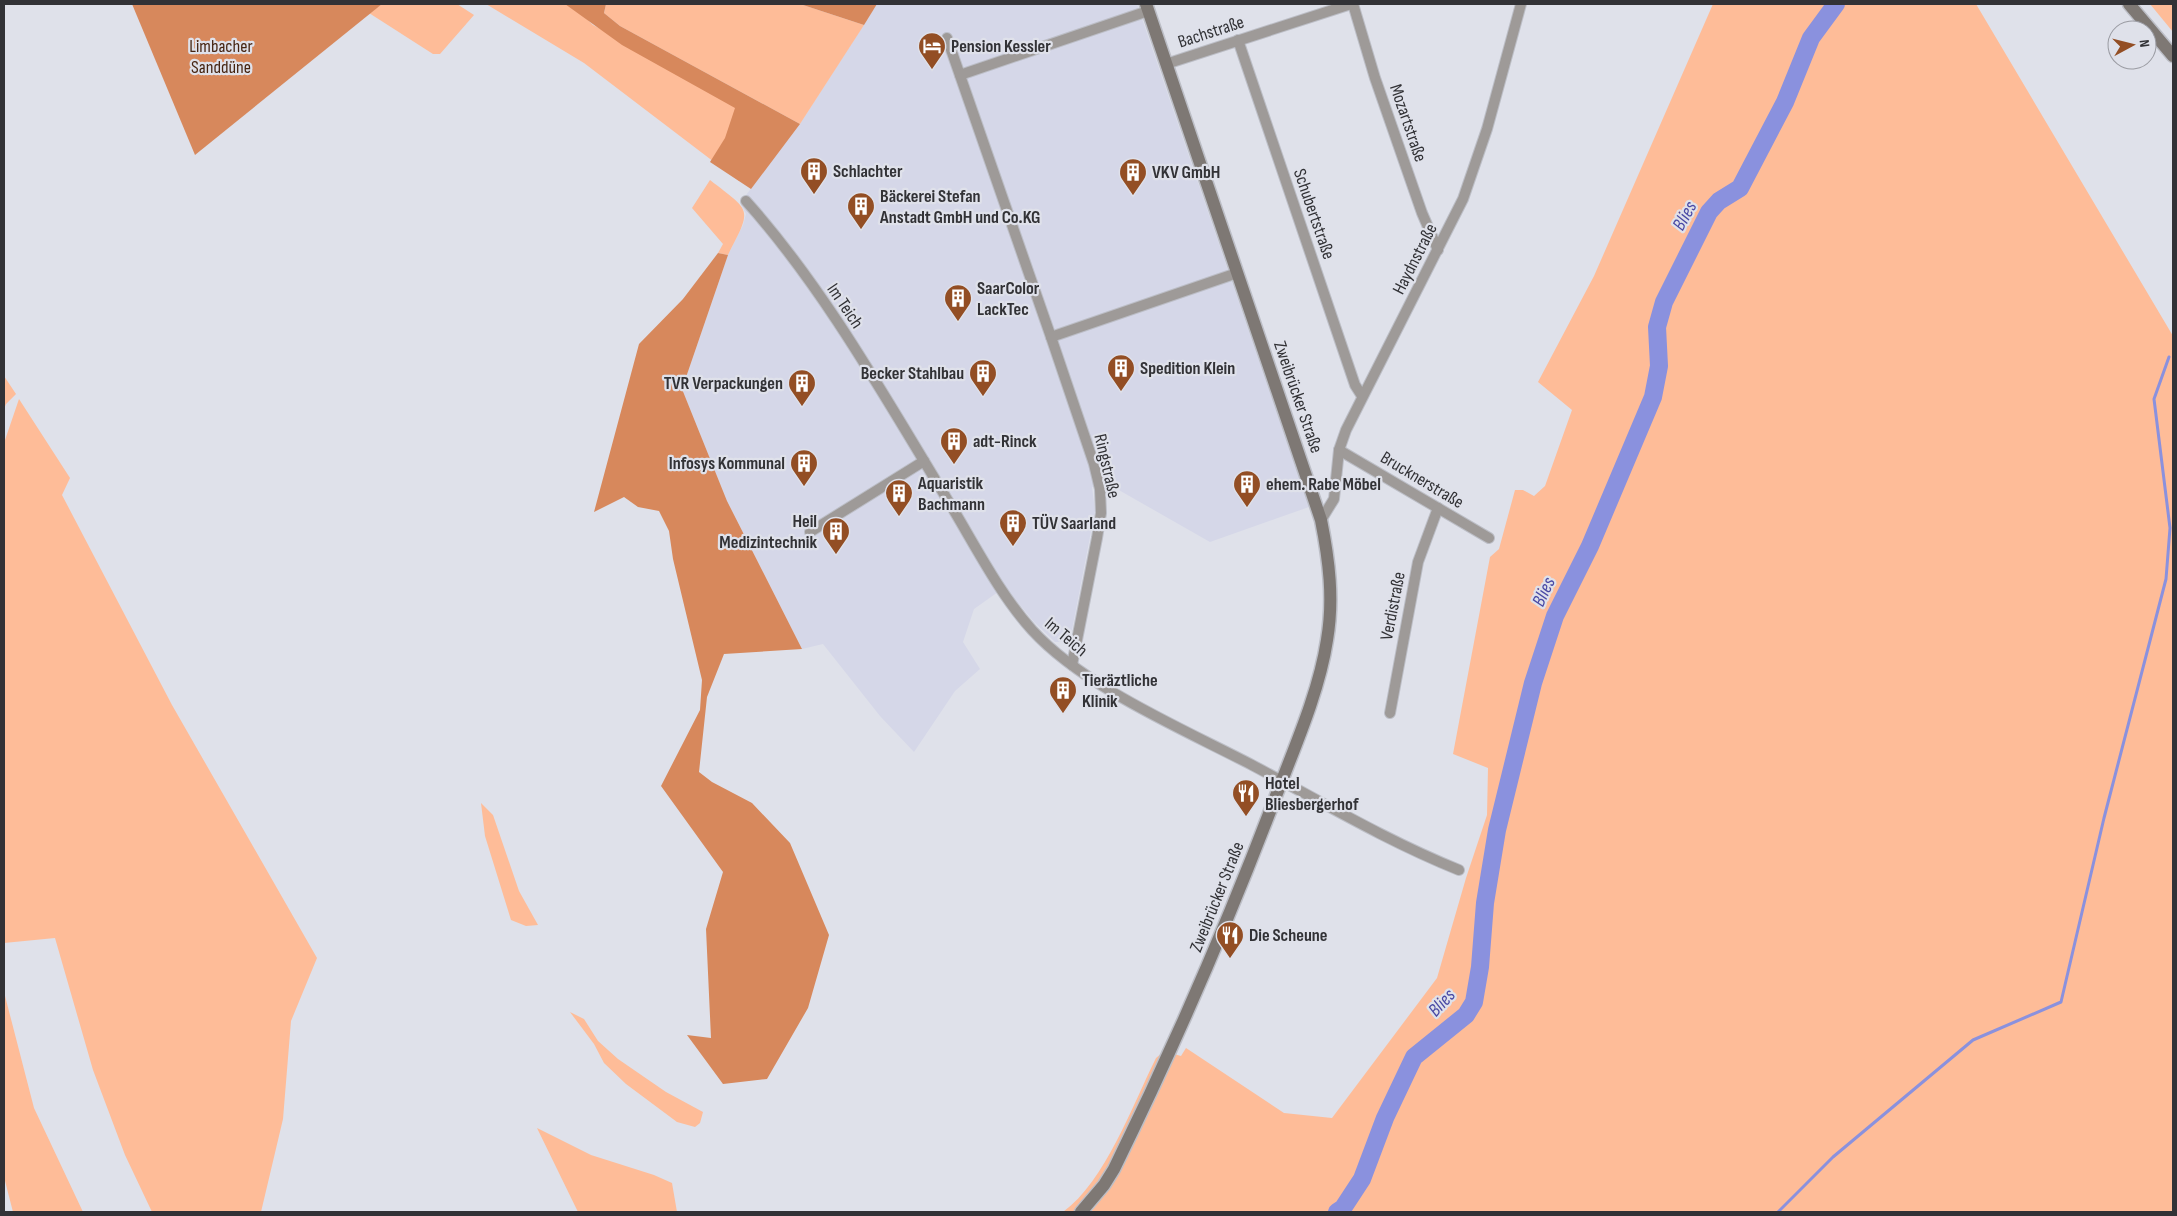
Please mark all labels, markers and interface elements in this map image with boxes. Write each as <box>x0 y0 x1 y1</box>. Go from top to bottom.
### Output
street label: Bachstraße <box>1175 11 1247 53</box>
north arrow <box>2107 20 2157 70</box>
hotel icon: Pension Kessler <box>917 31 947 70</box>
park label: Limbacher Sanddüne <box>189 36 253 78</box>
place label: Pension Kessler <box>951 36 1051 57</box>
text: N <box>2136 39 2153 48</box>
street label: Mozartstraße <box>1385 81 1431 165</box>
building icon: Schlachter <box>799 156 829 195</box>
building icon: VKV GmbH <box>1118 157 1148 196</box>
place label: Schlachter <box>833 161 903 182</box>
place label: VKV GmbH <box>1152 162 1220 183</box>
street label: Schubertstraße <box>1289 166 1339 262</box>
place label: Bäckerei Stefan Anstadt GmbH und Co.KG <box>879 186 1041 228</box>
building icon: Bäckerei Stefan Anstadt GmbH und Co.KG <box>846 191 876 230</box>
water label: Blies <box>1668 197 1702 235</box>
street label: Haydnstraße <box>1388 220 1442 298</box>
place label: SaarColor LackTec <box>977 278 1040 320</box>
street label: Im Teich <box>822 280 868 332</box>
building icon: SaarColor LackTec <box>943 283 973 322</box>
street label: Zweibrücker Straße <box>1269 338 1327 456</box>
building icon: Spedition Klein <box>1106 353 1136 392</box>
building icon: Becker Stahlbau <box>968 358 998 397</box>
place label: Spedition Klein <box>1140 358 1235 379</box>
place label: Becker Stahlbau <box>861 363 964 384</box>
building icon: TVR Verpackungen <box>787 368 817 407</box>
place label: TVR Verpackungen <box>664 373 783 394</box>
building icon: adt-Rinck <box>939 426 969 465</box>
place label: adt-Rinck <box>973 431 1037 452</box>
street label: Ringstraße <box>1089 432 1125 500</box>
street label: Brucknerstraße <box>1377 447 1467 513</box>
building icon: Infosys Kommunal <box>789 448 819 487</box>
place label: Infosys Kommunal <box>669 453 785 474</box>
building icon: ehem. Rabe Möbel <box>1232 469 1262 508</box>
place label: Aquaristik Bachmann <box>917 473 985 515</box>
place label: ehem. Rabe Möbel <box>1266 474 1381 495</box>
building icon: Aquaristik Bachmann <box>884 478 914 517</box>
building icon: TÜV Saarland <box>998 508 1028 547</box>
place label: Heil Medizintechnik <box>719 511 817 553</box>
place label: TÜV Saarland <box>1032 513 1116 534</box>
building icon: Heil Medizintechnik <box>821 516 851 555</box>
street label: Verdistraße <box>1376 570 1410 642</box>
water label: Blies <box>1527 573 1561 610</box>
street label: Im Teich <box>1040 613 1092 661</box>
place label: Tieräztliche Klinik <box>1082 670 1158 712</box>
building icon: Tieräztliche Klinik <box>1048 675 1078 714</box>
place label: Hotel Bliesbergerhof <box>1265 773 1359 815</box>
restaurant icon: Hotel Bliesbergerhof <box>1231 778 1261 817</box>
street label: Zweibrücker Straße <box>1185 839 1249 955</box>
restaurant icon: Die Scheune <box>1215 920 1245 959</box>
place label: Die Scheune <box>1249 925 1327 946</box>
water label: Blies <box>1423 984 1461 1022</box>

